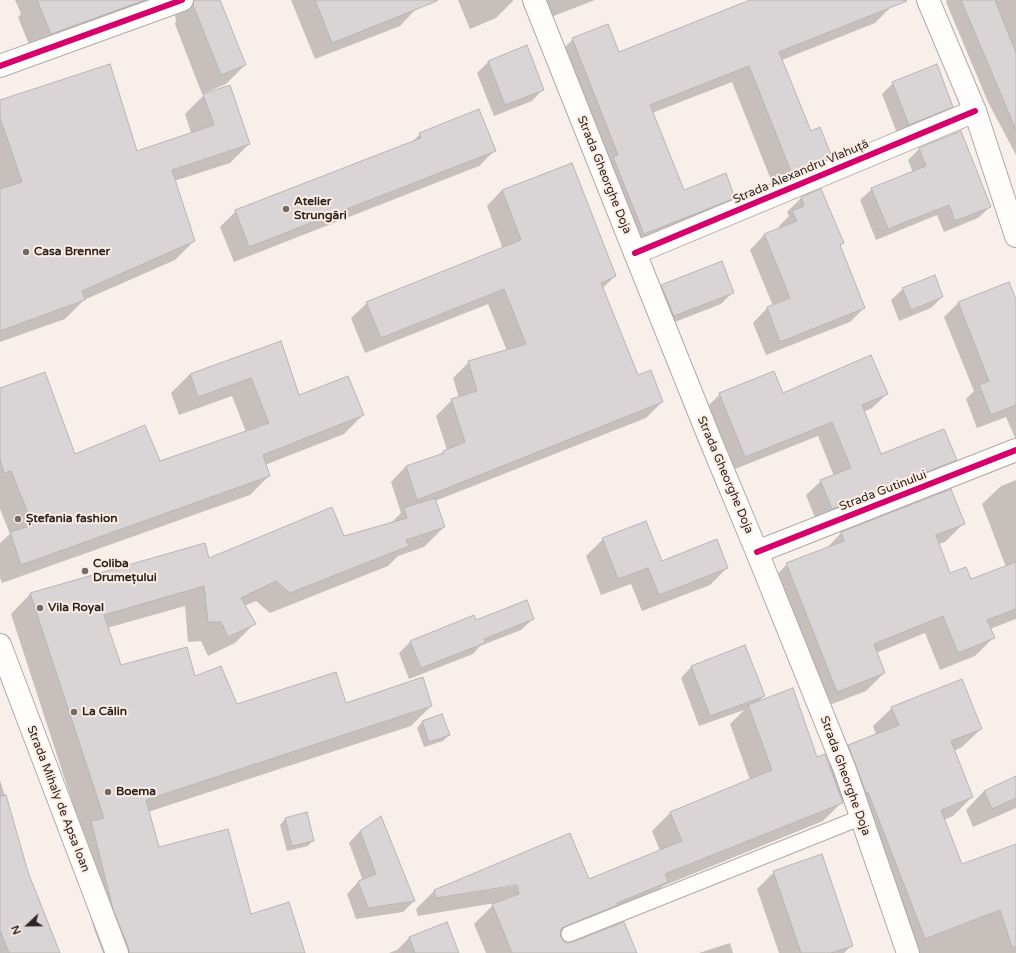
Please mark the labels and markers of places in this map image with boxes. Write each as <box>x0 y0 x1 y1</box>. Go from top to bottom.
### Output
place label: Atelier Strungări <box>294 195 347 223</box>
marker: Atelier Strungări <box>281 204 291 214</box>
place label: Casa Brenner <box>34 245 110 259</box>
marker: Casa Brenner <box>21 247 31 257</box>
place label: Ștefania fashion <box>26 512 118 526</box>
marker: Ștefania fashion <box>13 514 23 524</box>
place label: Coliba Drumețului <box>93 557 157 585</box>
marker: Coliba Drumețului <box>80 566 90 576</box>
place label: Vila Royal <box>48 601 104 615</box>
marker: Vila Royal <box>35 603 45 613</box>
place label: La Călin <box>82 705 127 719</box>
marker: La Călin <box>69 707 79 717</box>
place label: Boema <box>116 785 156 799</box>
marker: Boema <box>103 787 113 797</box>

